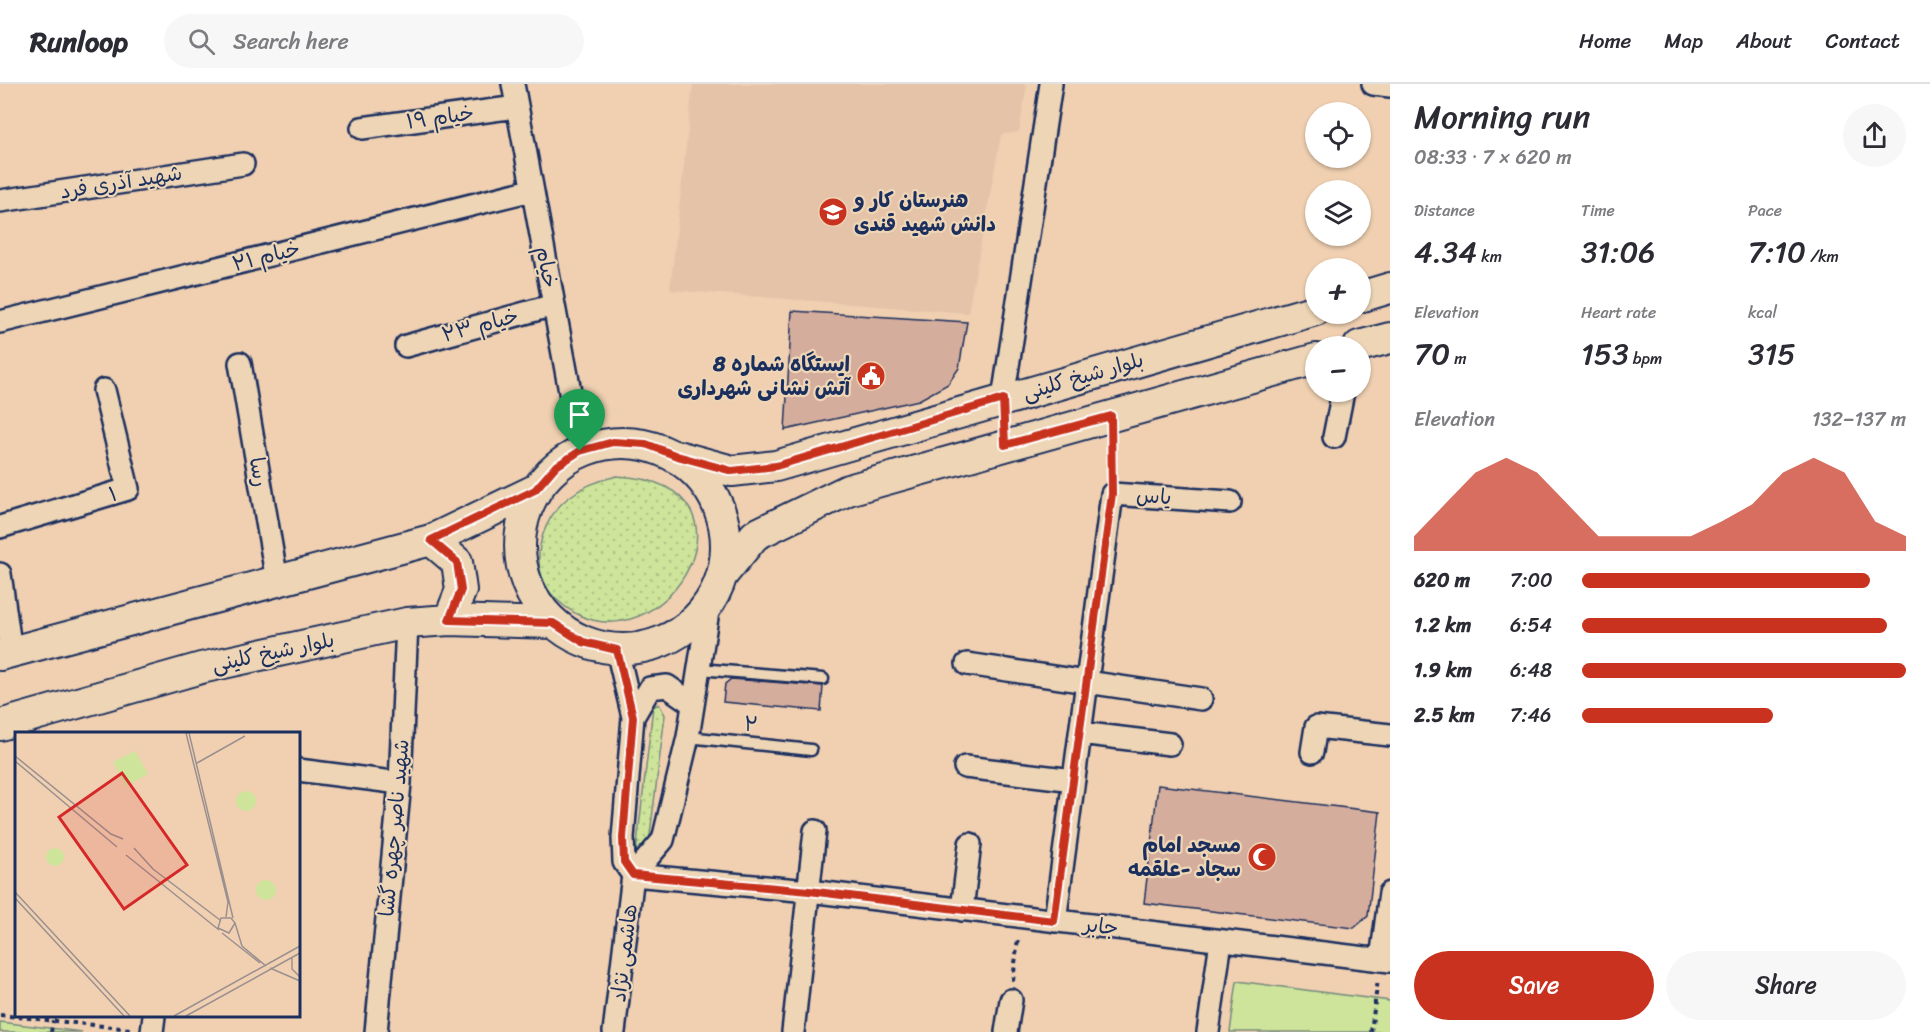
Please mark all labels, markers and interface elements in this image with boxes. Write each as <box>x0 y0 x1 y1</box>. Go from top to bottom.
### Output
search box <box>164 14 584 68</box>
text: Runloop <box>30 17 128 66</box>
text: Search here <box>233 22 349 61</box>
text: Home <box>1579 22 1631 60</box>
text: Map <box>1664 22 1703 60</box>
text: About <box>1736 22 1793 60</box>
text: Contact <box>1826 22 1900 60</box>
icon: search <box>185 25 218 58</box>
text: Morning run <box>1414 88 1590 146</box>
street label: خیام ۱۹ <box>404 93 476 141</box>
map controls <box>1305 102 1371 402</box>
button: locate <box>1305 102 1371 168</box>
button: share <box>1843 104 1906 167</box>
text: 08:33 · 7 × 620 m <box>1414 140 1572 175</box>
street label: شهید آذری فرد <box>57 154 185 210</box>
button: layers <box>1305 180 1371 246</box>
place label: هنرستان کار و دانش شهید قندی <box>852 181 996 243</box>
school or university icon: هنرستان کار و دانش شهید قندی <box>817 196 849 228</box>
text: Distance <box>1414 196 1475 225</box>
text: Time <box>1581 196 1615 225</box>
text: Pace <box>1748 196 1782 225</box>
text: 4.34 <box>1414 225 1477 279</box>
text: 31:06 <box>1581 225 1655 279</box>
text: 7:10 <box>1748 225 1806 279</box>
street label: خیام ۲۱ <box>228 229 304 283</box>
text: km <box>1477 242 1502 271</box>
text: /km <box>1806 242 1839 271</box>
street label: خیام <box>524 243 570 291</box>
button: + <box>1305 258 1371 324</box>
street label: خیام ۲۳ <box>437 296 523 354</box>
text: Elevation <box>1414 298 1479 327</box>
text: Heart rate <box>1581 298 1656 327</box>
text: kcal <box>1748 298 1777 327</box>
text: 70 <box>1414 327 1450 381</box>
text: 153 <box>1581 327 1629 381</box>
text: 315 <box>1748 327 1796 381</box>
button: − <box>1305 336 1371 402</box>
street label: بلوار شیخ کلینی <box>1018 341 1148 411</box>
text: m <box>1450 344 1467 373</box>
text: bpm <box>1629 344 1662 373</box>
place label: ایستگاه شماره 8 آتش نشانی شهرداری <box>677 345 852 407</box>
public building icon: ایستگاه شماره 8 آتش نشانی شهرداری <box>855 360 887 392</box>
pin <box>554 389 605 451</box>
icon: arrive <box>563 398 596 431</box>
text: Elevation <box>1414 402 1495 437</box>
text: 132–137 m <box>1812 402 1906 437</box>
street label: رسا <box>238 454 280 490</box>
street label: ۱ <box>104 475 122 513</box>
street label: یاس <box>1135 476 1173 516</box>
text: 620 m <box>1414 563 1470 598</box>
text: 7:00 <box>1510 563 1553 598</box>
text: 1.2 km <box>1414 608 1471 643</box>
text: 6:54 <box>1510 608 1552 643</box>
street label: بلوار شیخ کلینی <box>208 620 338 684</box>
text: 1.9 km <box>1414 653 1472 688</box>
text: 6:48 <box>1510 653 1552 688</box>
text: 2.5 km <box>1414 698 1475 733</box>
text: 7:46 <box>1510 698 1551 733</box>
street label: ۲ <box>742 704 760 744</box>
inset map <box>15 732 300 1017</box>
street label: شهید ناصر چهره گشا <box>367 738 421 918</box>
place label: مسجد امام سجاد -علقمه <box>1128 826 1241 888</box>
mosque icon: مسجد امام سجاد -علقمه <box>1246 841 1278 873</box>
street label: هاشمی نژاد <box>599 902 649 1004</box>
street label: جابر <box>1079 905 1121 947</box>
button: Save <box>1414 951 1654 1020</box>
button: Share <box>1666 951 1906 1020</box>

